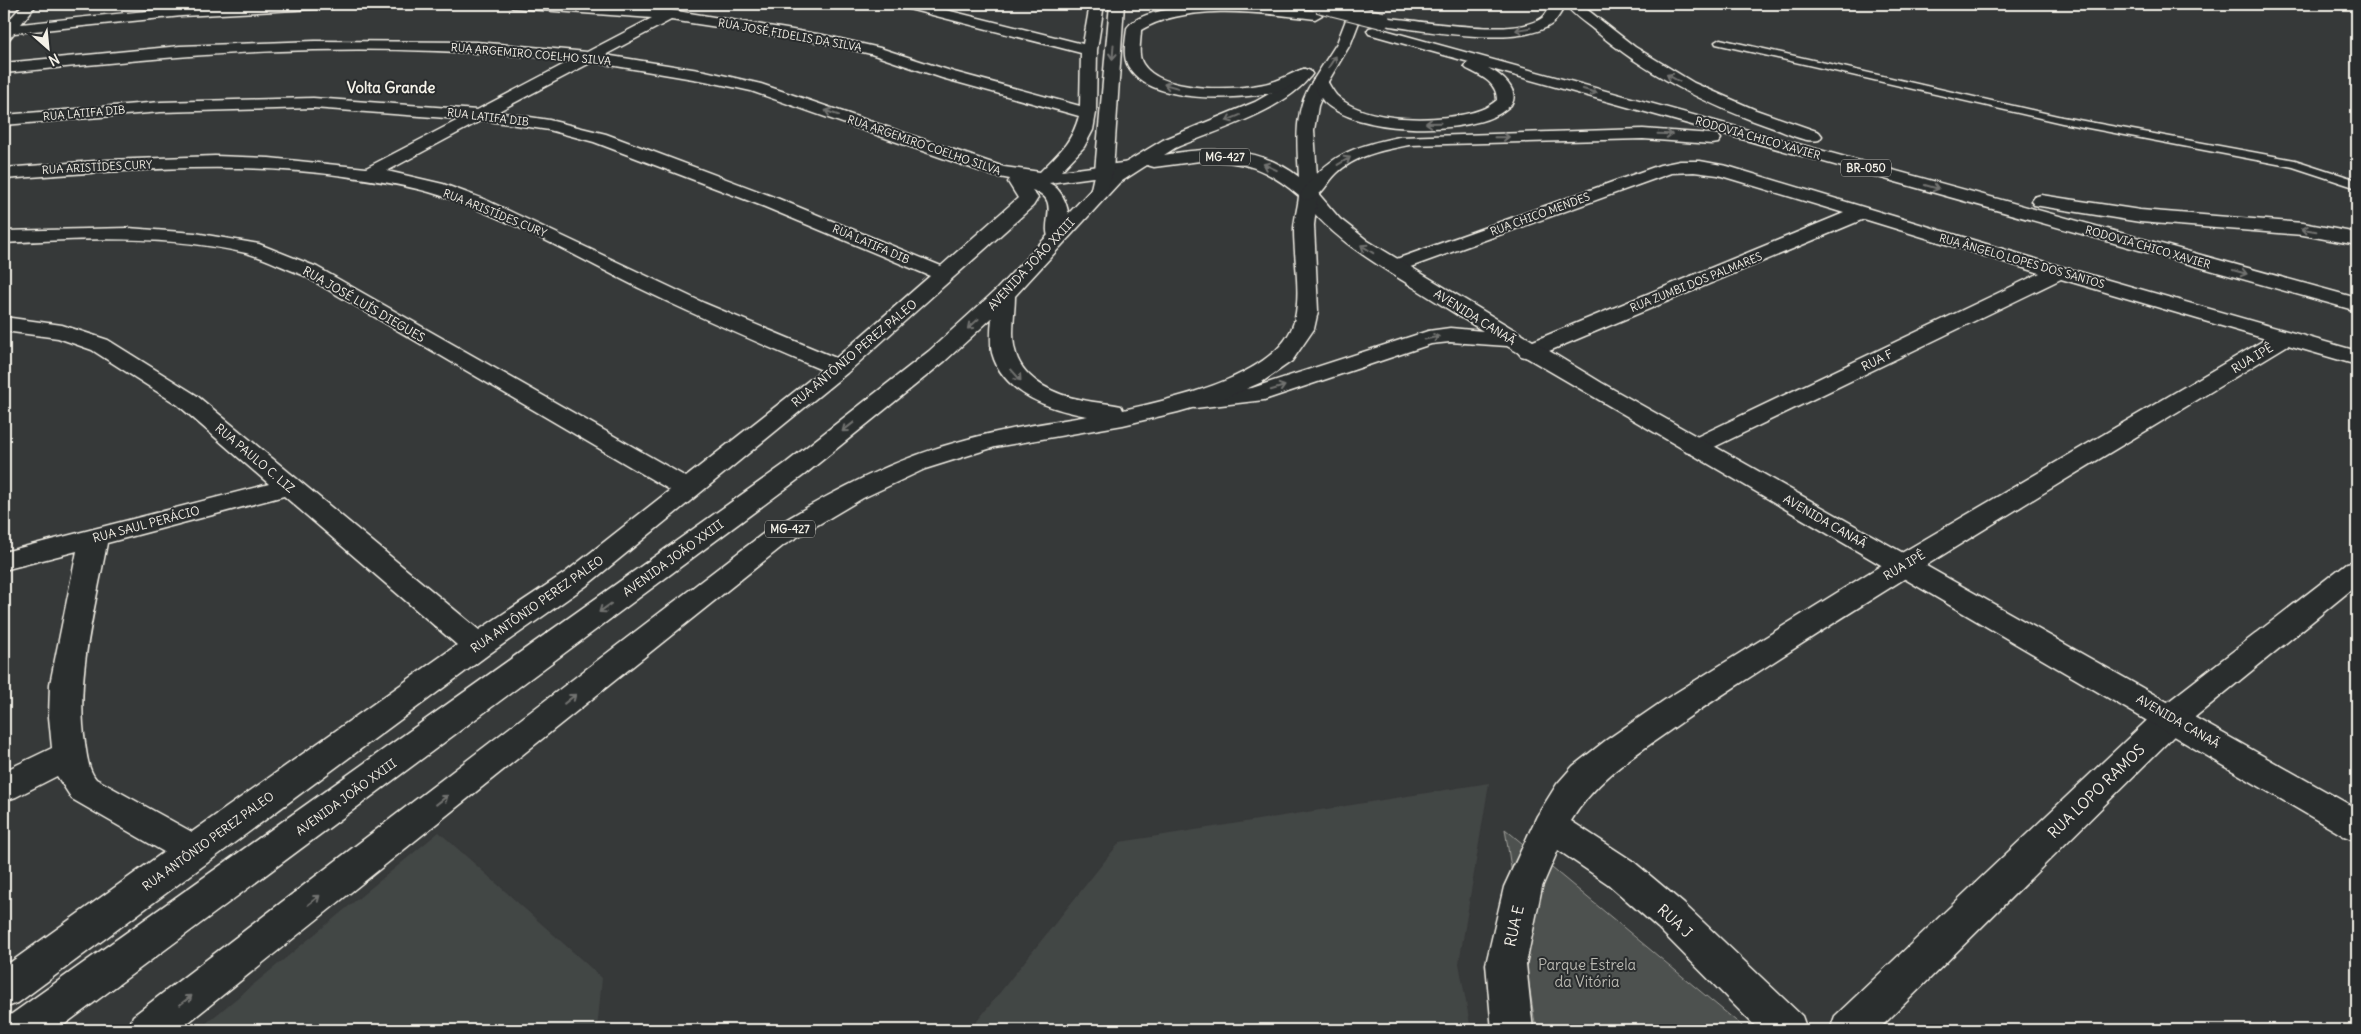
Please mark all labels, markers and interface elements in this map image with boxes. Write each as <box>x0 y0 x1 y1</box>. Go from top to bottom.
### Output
street label: RUA JOSÉ FIDELIS DA SILVA <box>717 14 863 55</box>
north arrow <box>22 22 72 72</box>
one-way arrow <box>1515 25 1531 35</box>
street label: RUA ARGEMIRO COELHO SILVA <box>450 40 612 68</box>
one-way arrow <box>1108 44 1118 60</box>
text: N <box>46 49 62 70</box>
one-way arrow <box>1327 56 1337 70</box>
one-way arrow <box>1666 73 1681 82</box>
district label: Volta Grande <box>347 78 435 97</box>
one-way arrow <box>1164 81 1180 91</box>
one-way arrow <box>1581 87 1597 97</box>
street label: RUA LATIFA DIB <box>42 102 126 124</box>
street label: RUA LATIFA DIB <box>446 105 530 129</box>
one-way arrow <box>825 108 840 117</box>
street label: RUA ARGEMIRO COELHO SILVA <box>846 112 1002 178</box>
one-way arrow <box>1226 113 1241 123</box>
street label: RODOVIA CHICO XAVIER <box>1694 113 1822 163</box>
one-way arrow <box>1425 119 1441 128</box>
one-way arrow <box>1656 130 1672 139</box>
one-way arrow <box>1494 132 1510 142</box>
road number: MG-427 <box>1200 148 1250 166</box>
one-way arrow <box>1336 155 1350 165</box>
street label: RUA ARISTÍDES CURY <box>41 156 152 177</box>
road number: BR-050 <box>1841 160 1891 177</box>
one-way arrow <box>1263 161 1278 171</box>
one-way arrow <box>1923 182 1939 192</box>
street label: RUA ARISTÍDES CURY <box>441 185 549 240</box>
street label: RUA CHICO MENDES <box>1488 189 1592 239</box>
street label: AVENIDA JOÃO XXIII <box>984 215 1078 313</box>
street label: RUA LATIFA DIB <box>830 221 912 267</box>
street label: RODOVIA CHICO XAVIER <box>2084 222 2212 272</box>
one-way arrow <box>2302 225 2318 234</box>
street label: RUA ÂNGELO LOPES DOS SANTOS <box>1938 230 2107 291</box>
one-way arrow <box>1361 243 1375 253</box>
street label: RUA ZUMBI DOS PALMARES <box>1628 249 1764 315</box>
street label: RUA JOSÉ LUÍS DIEGUES <box>300 263 428 345</box>
one-way arrow <box>2232 268 2248 278</box>
street label: AVENIDA CANAÃ <box>1431 286 1519 348</box>
street label: RUA ANTÔNIO PEREZ PALEO <box>788 296 920 410</box>
one-way arrow <box>966 318 979 330</box>
one-way arrow <box>1424 333 1440 343</box>
street label: RUA IPÊ <box>2228 340 2276 376</box>
street label: RUA F <box>1859 346 1895 374</box>
one-way arrow <box>1010 369 1022 382</box>
one-way arrow <box>1269 382 1285 392</box>
street label: RUA PAULO C. LIZ <box>212 420 298 496</box>
one-way arrow <box>841 422 854 433</box>
street label: AVENIDA CANAÃ <box>1781 491 1870 551</box>
street label: RUA SAUL PERÁCIO <box>91 502 201 546</box>
street label: AVENIDA JOÃO XXIII <box>620 516 726 600</box>
road number: MG-427 <box>765 520 815 538</box>
street label: RUA IPÊ <box>1880 547 1928 583</box>
street label: RUA ANTÔNIO PEREZ PALEO <box>468 552 606 656</box>
one-way arrow <box>598 603 612 613</box>
street label: AVENIDA CANAÃ <box>2134 691 2223 751</box>
one-way arrow <box>563 694 576 705</box>
street label: RUA LOPO RAMOS <box>2043 740 2149 842</box>
street label: AVENIDA JOÃO XXIII <box>293 755 399 839</box>
street label: RUA ANTÔNIO PEREZ PALEO <box>139 788 277 894</box>
one-way arrow <box>435 794 448 805</box>
one-way arrow <box>307 894 320 905</box>
street label: RUA J <box>1654 900 1697 942</box>
street label: RUA E <box>1500 903 1528 949</box>
park label: Parque Estrela da Vitória <box>1538 955 1637 991</box>
one-way arrow <box>179 995 192 1006</box>

